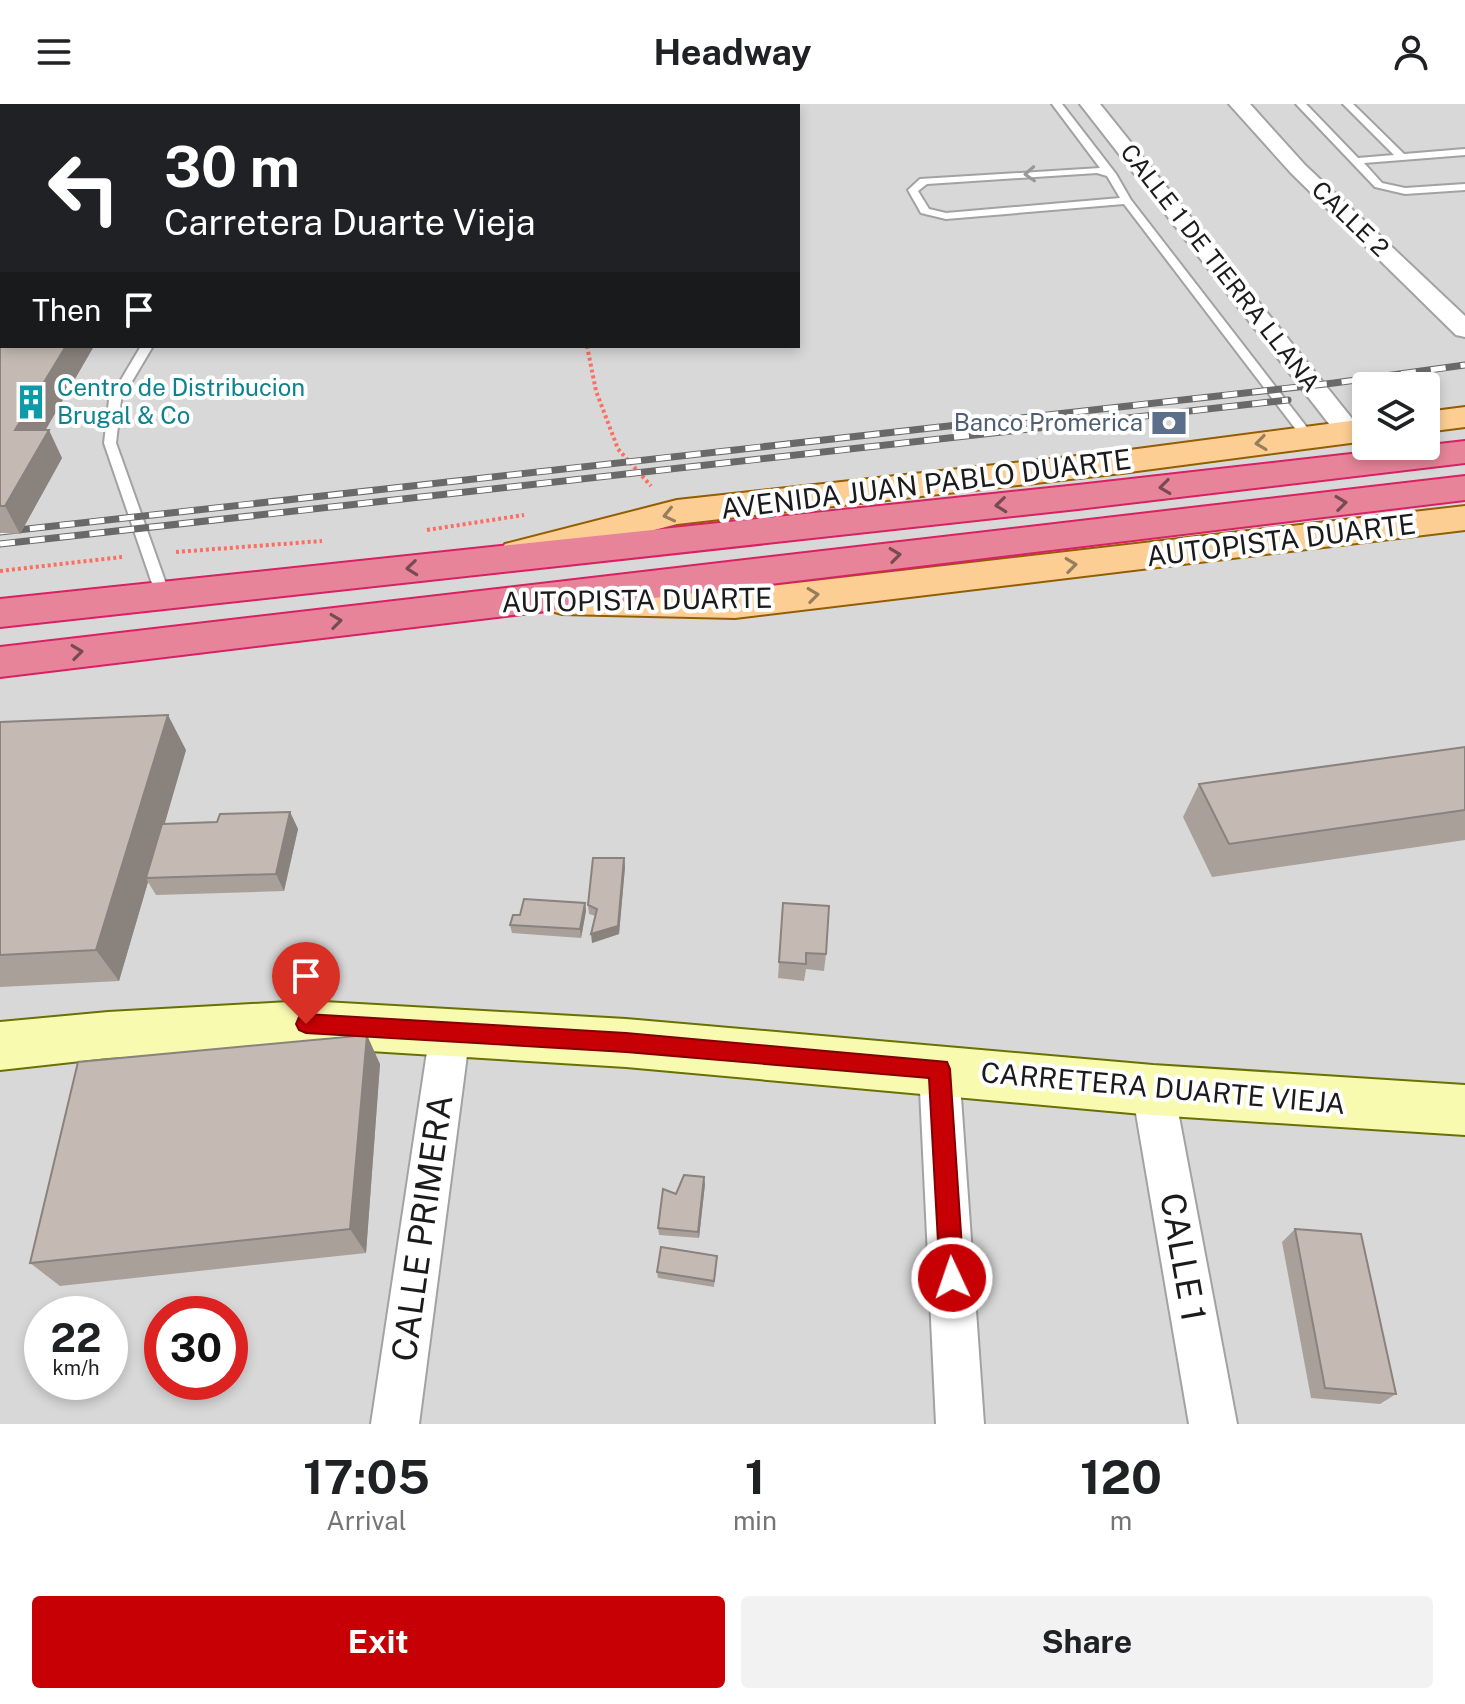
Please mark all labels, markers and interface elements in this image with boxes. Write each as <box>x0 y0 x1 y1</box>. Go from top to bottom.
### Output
icon: menu <box>32 30 76 74</box>
icon: person <box>1389 30 1433 74</box>
text: Headway <box>654 31 811 73</box>
text: 30 m <box>164 134 300 200</box>
icon: left <box>32 136 136 240</box>
street label: CALLE 1 DE TIERRA LLANA <box>1115 138 1326 397</box>
one-way arrow <box>1023 165 1036 182</box>
street label: CALLE 2 <box>1306 175 1395 262</box>
text: Carretera Duarte Vieja <box>164 201 536 243</box>
icon: arrive <box>117 288 161 332</box>
text: Then <box>32 292 101 328</box>
map controls <box>1352 372 1440 460</box>
button: layers <box>1352 372 1440 460</box>
place label: Centro de Distribucion Brugal & Co <box>57 373 305 429</box>
building icon: Centro de Distribucion Brugal & Co <box>12 383 50 421</box>
bank icon: Banco Promerica <box>1150 404 1188 442</box>
place label: Banco Promerica <box>954 408 1143 436</box>
one-way arrow <box>1254 434 1268 451</box>
street label: AVENIDA JUAN PABLO DUARTE <box>719 442 1133 525</box>
one-way arrow <box>1158 479 1171 496</box>
one-way arrow <box>1334 495 1348 512</box>
one-way arrow <box>994 497 1007 514</box>
one-way arrow <box>663 505 677 522</box>
street label: AUTOPISTA DUARTE <box>1144 507 1417 572</box>
one-way arrow <box>889 546 902 563</box>
one-way arrow <box>1065 556 1078 573</box>
one-way arrow <box>405 560 418 577</box>
street label: AUTOPISTA DUARTE <box>501 581 773 618</box>
one-way arrow <box>806 587 820 604</box>
one-way arrow <box>329 612 342 629</box>
one-way arrow <box>71 644 84 661</box>
pin <box>272 942 340 1024</box>
icon: arrive <box>284 954 328 998</box>
street label: CARRETERA DUARTE VIEJA <box>980 1055 1347 1120</box>
street label: CALLE PRIMERA <box>383 1092 461 1364</box>
street label: CALLE 1 <box>1152 1190 1214 1324</box>
position arrow <box>910 1236 994 1320</box>
speed limit sign: 30 <box>144 1296 248 1400</box>
text: 22 <box>51 1314 101 1361</box>
text: km/h <box>52 1356 100 1380</box>
text: 17:05 <box>303 1448 430 1505</box>
text: 1 <box>745 1448 765 1505</box>
text: 120 <box>1080 1448 1162 1505</box>
text: Arrival <box>326 1505 407 1536</box>
text: min <box>733 1505 777 1536</box>
text: m <box>1110 1505 1132 1536</box>
button: Exit <box>32 1596 725 1688</box>
button: Share <box>741 1596 1433 1688</box>

